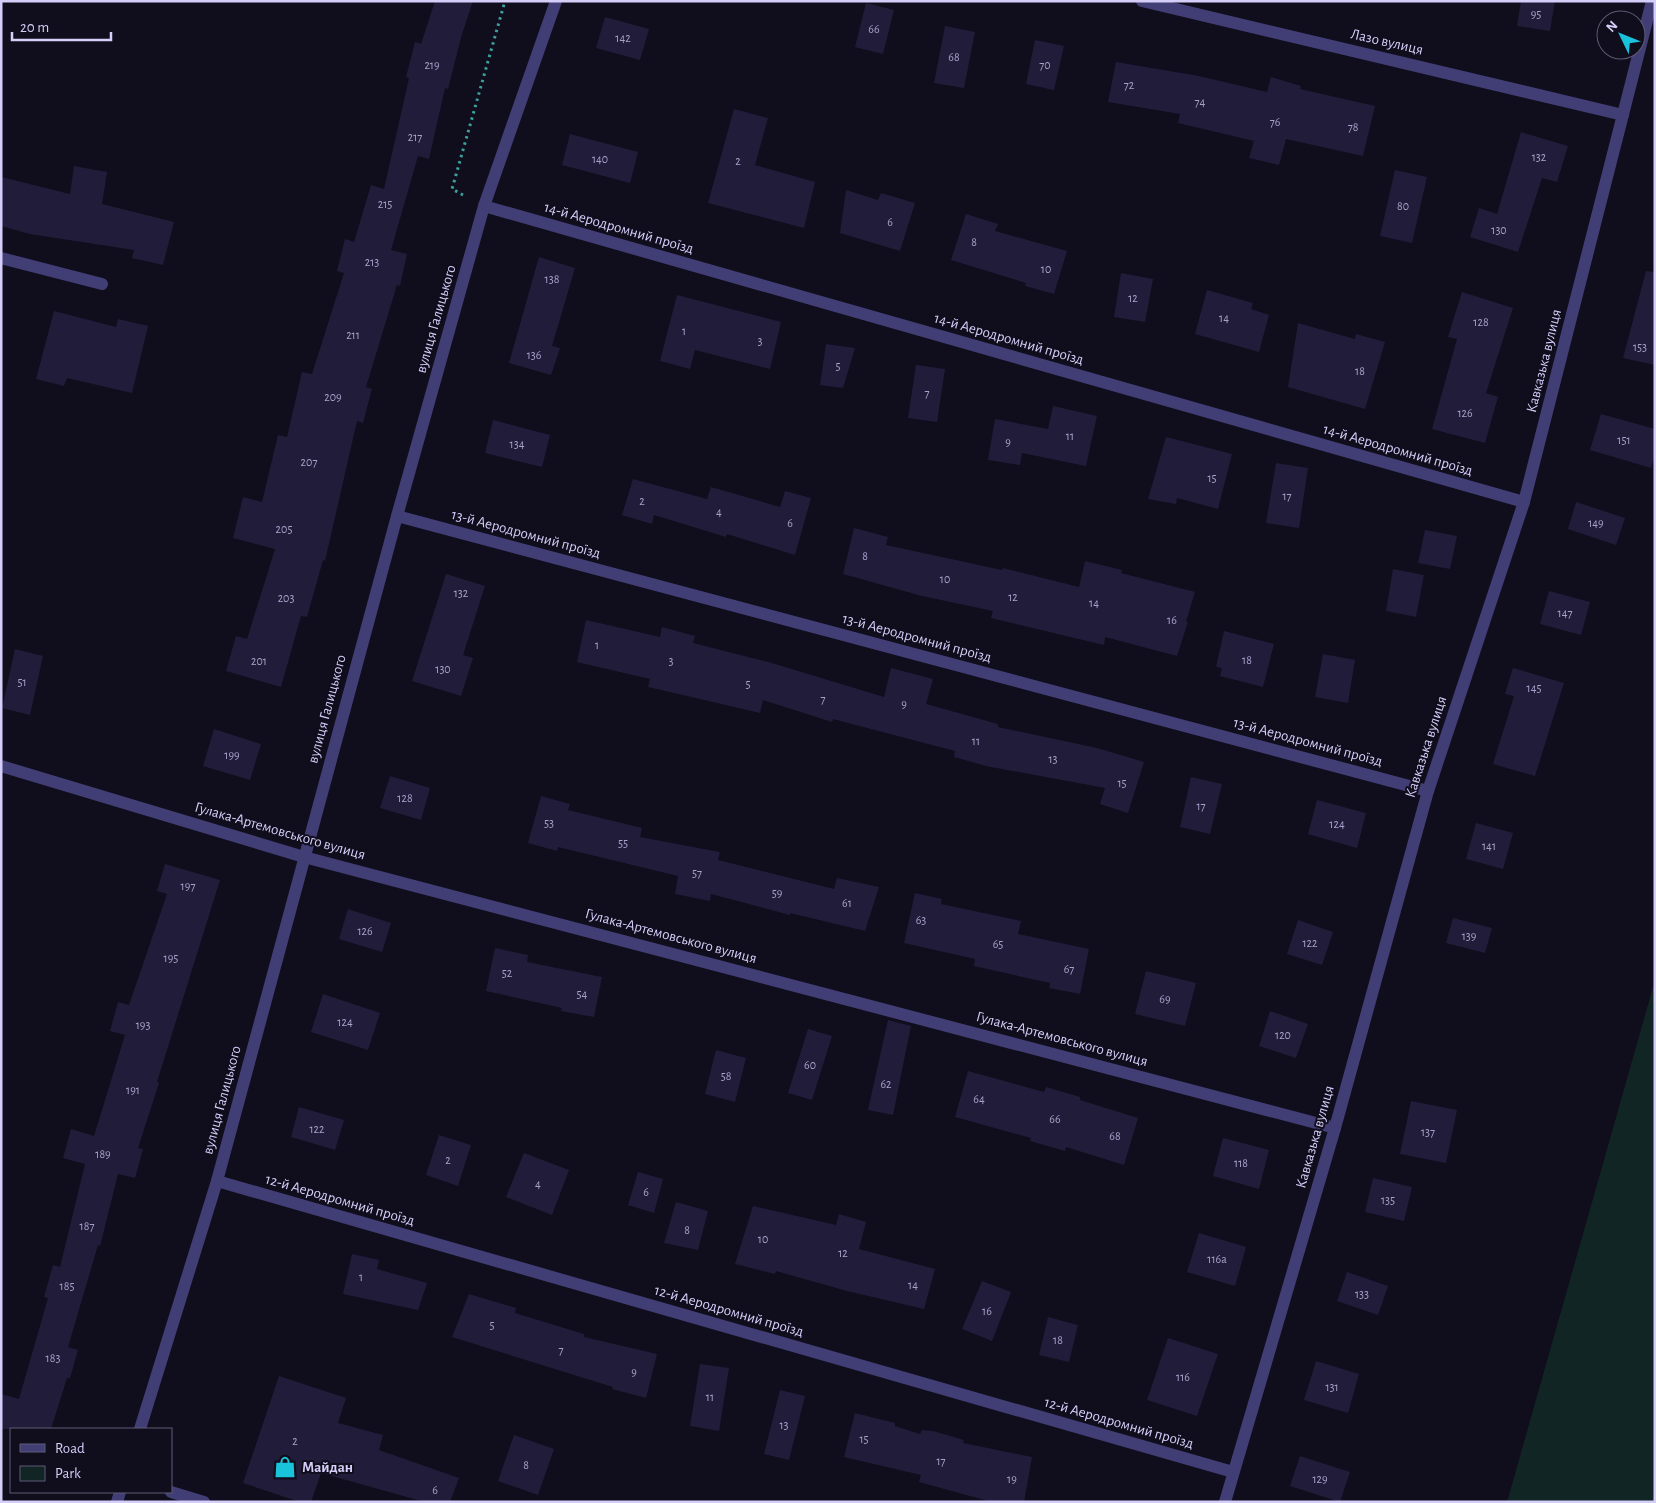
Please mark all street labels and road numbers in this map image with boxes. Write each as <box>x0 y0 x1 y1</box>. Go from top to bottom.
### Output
street label: Лазо вулиця <box>1349 26 1425 58</box>
street label: 14-й Аеродромний проїзд <box>543 199 695 257</box>
street label: вулиця Галицького <box>413 263 459 375</box>
street label: Кавказька вулиця <box>1524 308 1564 414</box>
street label: 14-й Аеродромний проїзд <box>933 310 1085 368</box>
street label: 14-й Аеродромний проїзд <box>1322 421 1474 479</box>
street label: 13-й Аеродромний проїзд <box>450 507 602 561</box>
street label: 13-й Аеродромний проїзд <box>841 611 993 665</box>
street label: вулиця Галицького <box>305 653 349 765</box>
street label: Кавказька вулиця <box>1402 694 1450 800</box>
street label: 13-й Аеродромний проїзд <box>1232 715 1384 769</box>
street label: Гулака-Артемовського вулиця <box>193 799 367 863</box>
street label: Гулака-Артемовського вулиця <box>584 906 758 966</box>
street label: Гулака-Артемовського вулиця <box>975 1009 1149 1069</box>
street label: вулиця Галицького <box>200 1044 244 1156</box>
street label: Кавказька вулиця <box>1293 1084 1337 1190</box>
street label: 12-й Аеродромний проїзд <box>264 1172 416 1228</box>
street label: 12-й Аеродромний проїзд <box>653 1283 805 1339</box>
street label: 12-й Аеродромний проїзд <box>1043 1395 1195 1451</box>

